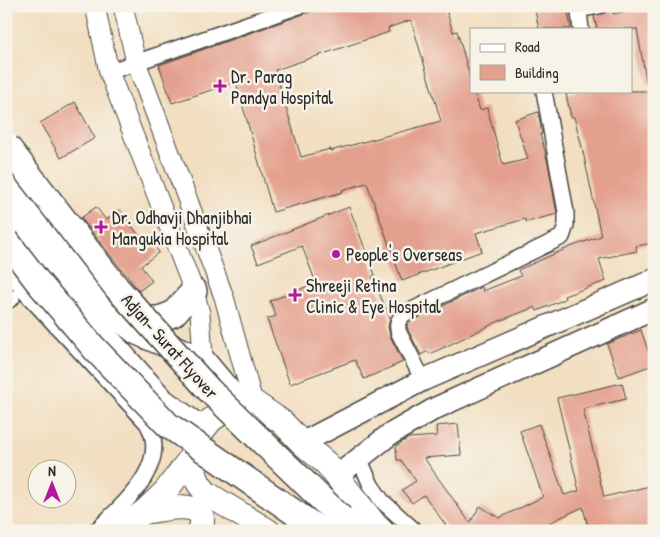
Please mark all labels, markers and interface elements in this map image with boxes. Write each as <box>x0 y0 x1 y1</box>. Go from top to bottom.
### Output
legend <box>470 28 632 92</box>
text: Road <box>515 36 540 57</box>
text: Building <box>515 62 559 83</box>
place label: Dr. Parag Pandya Hospital <box>231 64 333 110</box>
marker: Dr. Parag Pandya Hospital <box>213 79 227 93</box>
place label: Dr. Odhavji Dhanjibhai Mangukia Hospital <box>112 205 252 251</box>
marker: Dr. Odhavji Dhanjibhai Mangukia Hospital <box>94 220 108 234</box>
place label: People's Overseas <box>346 242 462 267</box>
marker: People's Overseas <box>330 248 342 260</box>
place label: Shreeji Retina Clinic & Eye Hospital <box>306 273 441 319</box>
street label: Adjan- Surat Flyover <box>116 288 224 404</box>
marker: Shreeji Retina Clinic & Eye Hospital <box>288 288 302 302</box>
north arrow <box>28 460 78 510</box>
text: N <box>48 461 56 480</box>

